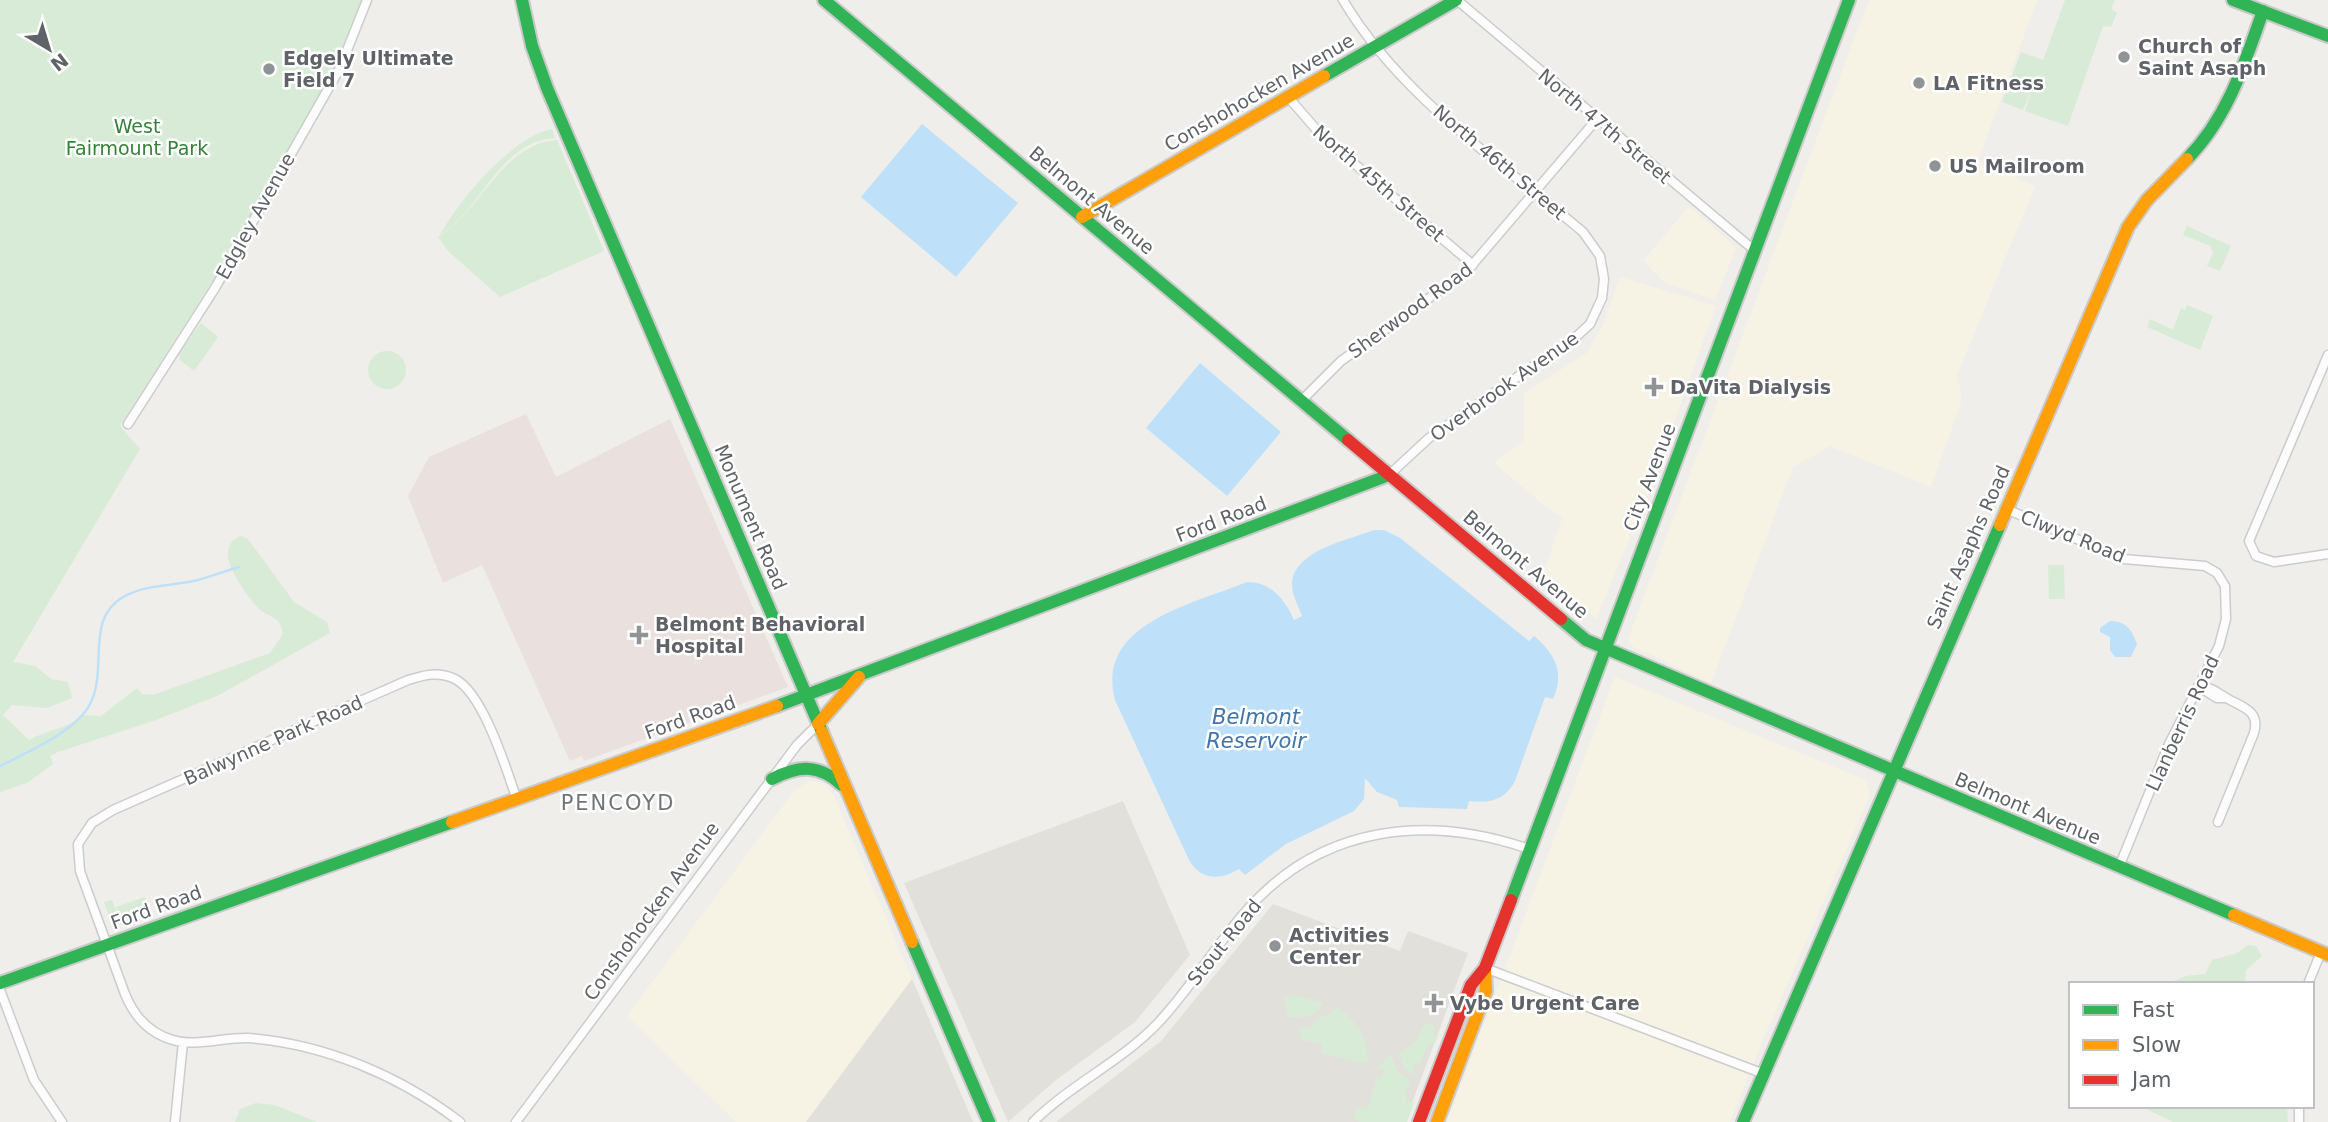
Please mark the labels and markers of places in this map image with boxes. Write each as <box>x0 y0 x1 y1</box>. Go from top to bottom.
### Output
place label: Church of Saint Asaph <box>2138 35 2266 79</box>
place label: Edgely Ultimate Field 7 <box>283 47 454 91</box>
marker: Church of Saint Asaph <box>2116 49 2132 65</box>
marker: Edgely Ultimate Field 7 <box>261 61 277 77</box>
place label: LA Fitness <box>1933 72 2044 94</box>
marker: LA Fitness <box>1911 75 1927 91</box>
place label: US Mailroom <box>1949 155 2085 177</box>
marker: US Mailroom <box>1927 158 1943 174</box>
place label: DaVita Dialysis <box>1670 376 1831 398</box>
marker: DaVita Dialysis <box>1644 377 1664 397</box>
place label: Belmont Behavioral Hospital <box>655 613 865 657</box>
marker: Belmont Behavioral Hospital <box>629 625 649 645</box>
place label: Activities Center <box>1289 924 1389 968</box>
marker: Activities Center <box>1267 938 1283 954</box>
place label: Vybe Urgent Care <box>1450 992 1640 1014</box>
marker: Vybe Urgent Care <box>1424 993 1444 1013</box>

